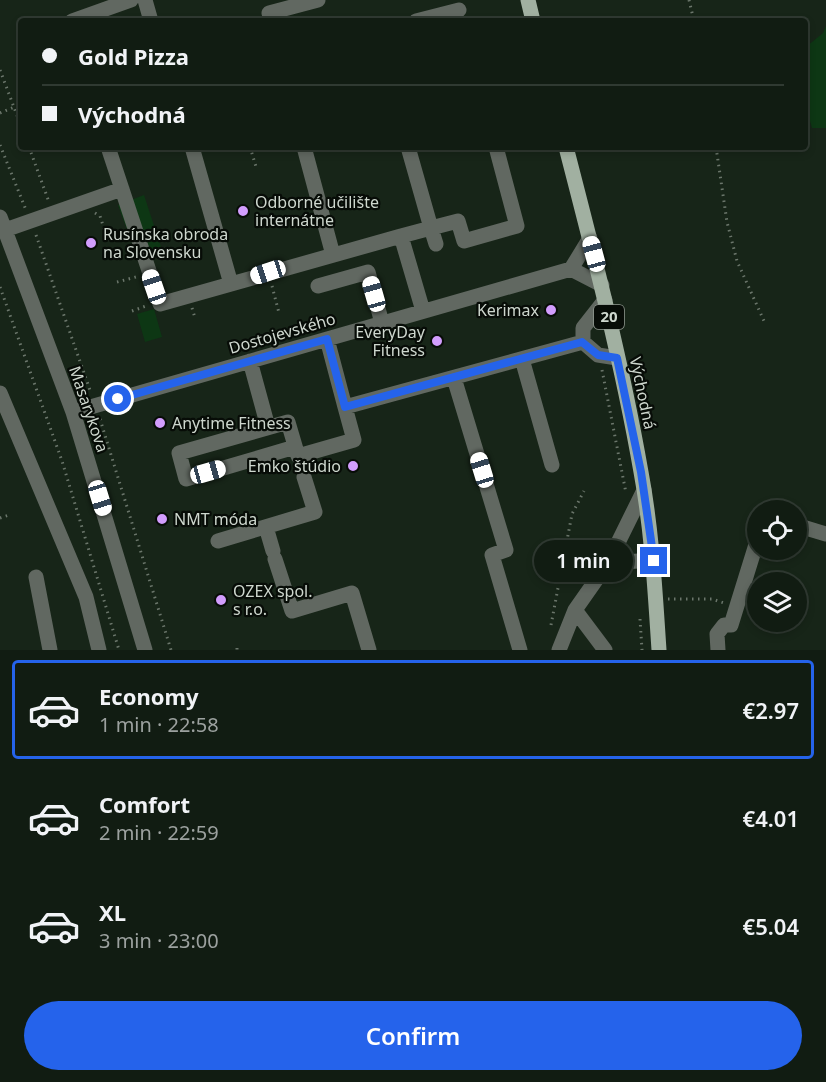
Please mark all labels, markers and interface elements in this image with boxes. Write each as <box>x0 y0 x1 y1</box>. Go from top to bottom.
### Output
text: Gold Pizza <box>78 41 189 71</box>
text: Východná <box>78 99 186 129</box>
place label: Odborné učilište internátne <box>255 191 379 231</box>
marker: Odborné učilište internátne <box>236 204 250 218</box>
place label: Rusínska obroda na Slovensku <box>103 223 228 263</box>
car <box>581 234 607 274</box>
marker: Rusínska obroda na Slovensku <box>84 236 98 250</box>
car <box>248 258 288 286</box>
car <box>140 267 168 307</box>
car <box>360 274 388 314</box>
place label: Kerimax <box>477 299 540 321</box>
marker: Kerimax <box>544 303 558 317</box>
road number: 20 <box>594 305 624 329</box>
street label: Dostojevského <box>226 307 338 359</box>
place label: EveryDay Fitness <box>355 321 426 361</box>
marker: EveryDay Fitness <box>430 334 444 348</box>
street label: Východná <box>625 355 661 431</box>
street label: Masarykova <box>64 363 114 455</box>
route start <box>104 385 131 412</box>
place label: Anytime Fitness <box>172 412 291 434</box>
marker: Anytime Fitness <box>153 416 167 430</box>
car <box>468 450 496 490</box>
place label: Emko štúdio <box>248 455 341 477</box>
car <box>188 458 228 486</box>
marker: Emko štúdio <box>346 459 360 473</box>
car <box>86 478 114 518</box>
map controls <box>747 500 807 632</box>
button: locate <box>747 500 807 560</box>
place label: NMT móda <box>174 508 257 530</box>
marker: NMT móda <box>155 512 169 526</box>
callout: 1 min <box>534 540 633 582</box>
text: 1 min <box>556 547 611 574</box>
route end <box>640 547 667 574</box>
button: layers <box>747 572 807 632</box>
place label: OZEX spol. s r.o. <box>233 580 313 620</box>
marker: OZEX spol. s r.o. <box>214 593 228 607</box>
text: Economy <box>99 681 198 711</box>
icon: car <box>27 683 81 737</box>
text: €2.97 <box>743 695 799 725</box>
text: 1 min · 22:58 <box>99 711 219 738</box>
text: Comfort <box>99 789 190 819</box>
icon: car <box>27 791 81 845</box>
text: €4.01 <box>743 803 799 833</box>
text: 2 min · 22:59 <box>99 819 219 846</box>
text: XL <box>99 897 126 927</box>
icon: car <box>27 899 81 953</box>
text: €5.04 <box>743 911 799 941</box>
text: 3 min · 23:00 <box>99 927 219 954</box>
button: Confirm <box>24 1001 802 1070</box>

